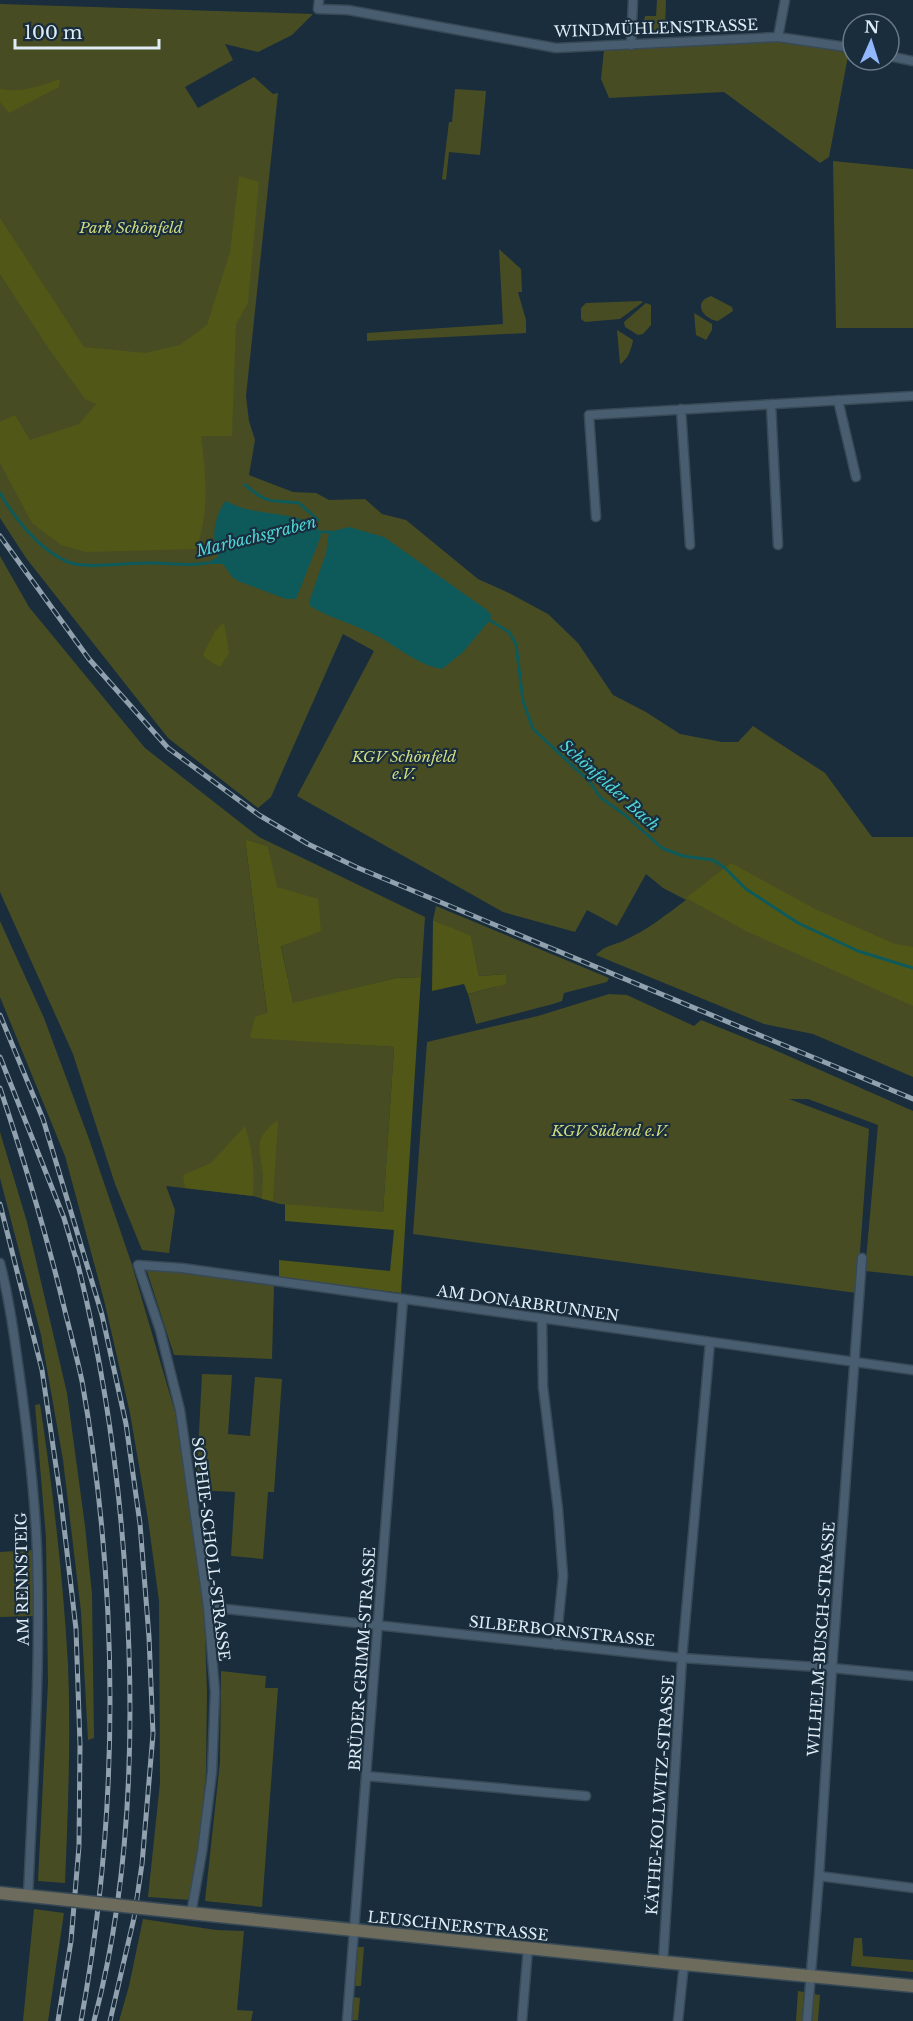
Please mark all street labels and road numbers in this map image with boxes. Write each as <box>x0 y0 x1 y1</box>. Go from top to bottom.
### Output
street label: WINDMÜHLENSTRASSE <box>553 15 758 41</box>
street label: AM DONARBRUNNEN <box>435 1281 620 1325</box>
street label: SOPHIE-SCHOLL-STRASSE <box>188 1436 234 1662</box>
street label: AM RENNSTEIG <box>11 1512 33 1647</box>
street label: WILHELM-BUSCH-STRASSE <box>803 1521 839 1758</box>
street label: BRÜDER-GRIMM-STRASSE <box>345 1546 379 1772</box>
street label: SILBERBORNSTRASSE <box>468 1612 656 1650</box>
street label: KÄTHE-KOLLWITZ-STRASSE <box>642 1674 678 1916</box>
street label: LEUSCHNERSTRASSE <box>367 1907 549 1945</box>

